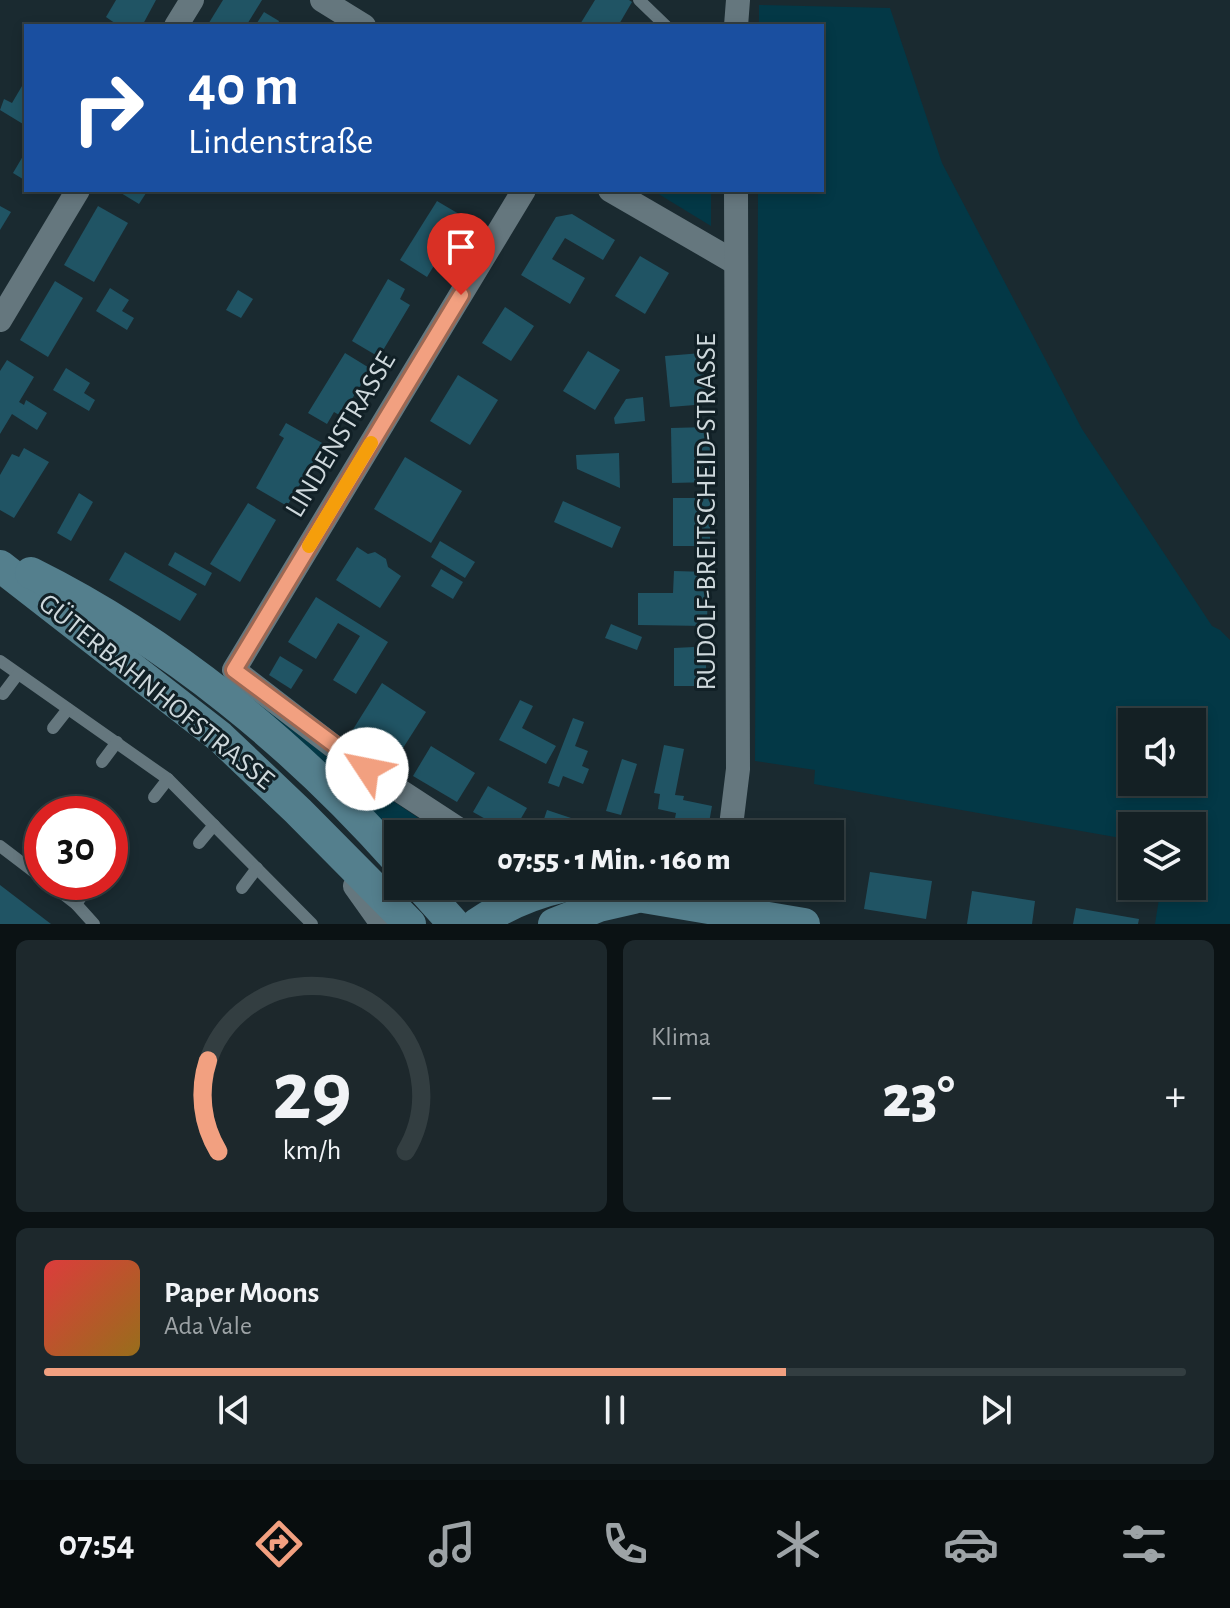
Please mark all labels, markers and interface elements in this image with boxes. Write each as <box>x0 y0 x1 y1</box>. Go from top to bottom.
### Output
icon: right <box>56 56 160 160</box>
text: 40 m <box>188 59 299 115</box>
text: Lindenstraße <box>188 124 373 160</box>
pin <box>427 213 495 295</box>
icon: arrive <box>439 225 483 269</box>
street label: RUDOLF-BREITSCHEID-STRASSE <box>693 333 721 691</box>
street label: LINDENSTRASSE <box>281 348 401 522</box>
street label: GÜTERBAHNHOFSTRASSE <box>33 587 280 795</box>
map controls <box>1118 708 1206 900</box>
button: sound <box>1118 708 1206 796</box>
position arrow <box>325 727 409 811</box>
speed limit sign: 30 <box>24 796 128 900</box>
button: layers <box>1118 812 1206 900</box>
text: 07:55 · 1 Min. · 160 m <box>497 845 731 875</box>
text: Klima <box>651 1024 711 1050</box>
text: 29 <box>272 1051 351 1135</box>
text: 23° <box>882 1068 955 1128</box>
text: − <box>651 1075 672 1119</box>
text: + <box>1165 1075 1186 1119</box>
text: km/h <box>282 1136 341 1165</box>
text: Paper Moons <box>164 1278 319 1308</box>
text: Ada Vale <box>164 1313 252 1339</box>
icon: previous <box>212 1388 256 1432</box>
icon: pause <box>593 1388 637 1432</box>
icon: next <box>974 1388 1018 1432</box>
icon: directions <box>251 1516 307 1572</box>
icon: music <box>424 1516 480 1572</box>
icon: phone <box>597 1516 653 1572</box>
icon: climate <box>770 1516 826 1572</box>
icon: car <box>943 1516 999 1572</box>
icon: filters <box>1116 1516 1172 1572</box>
text: 07:54 <box>58 1526 135 1562</box>

